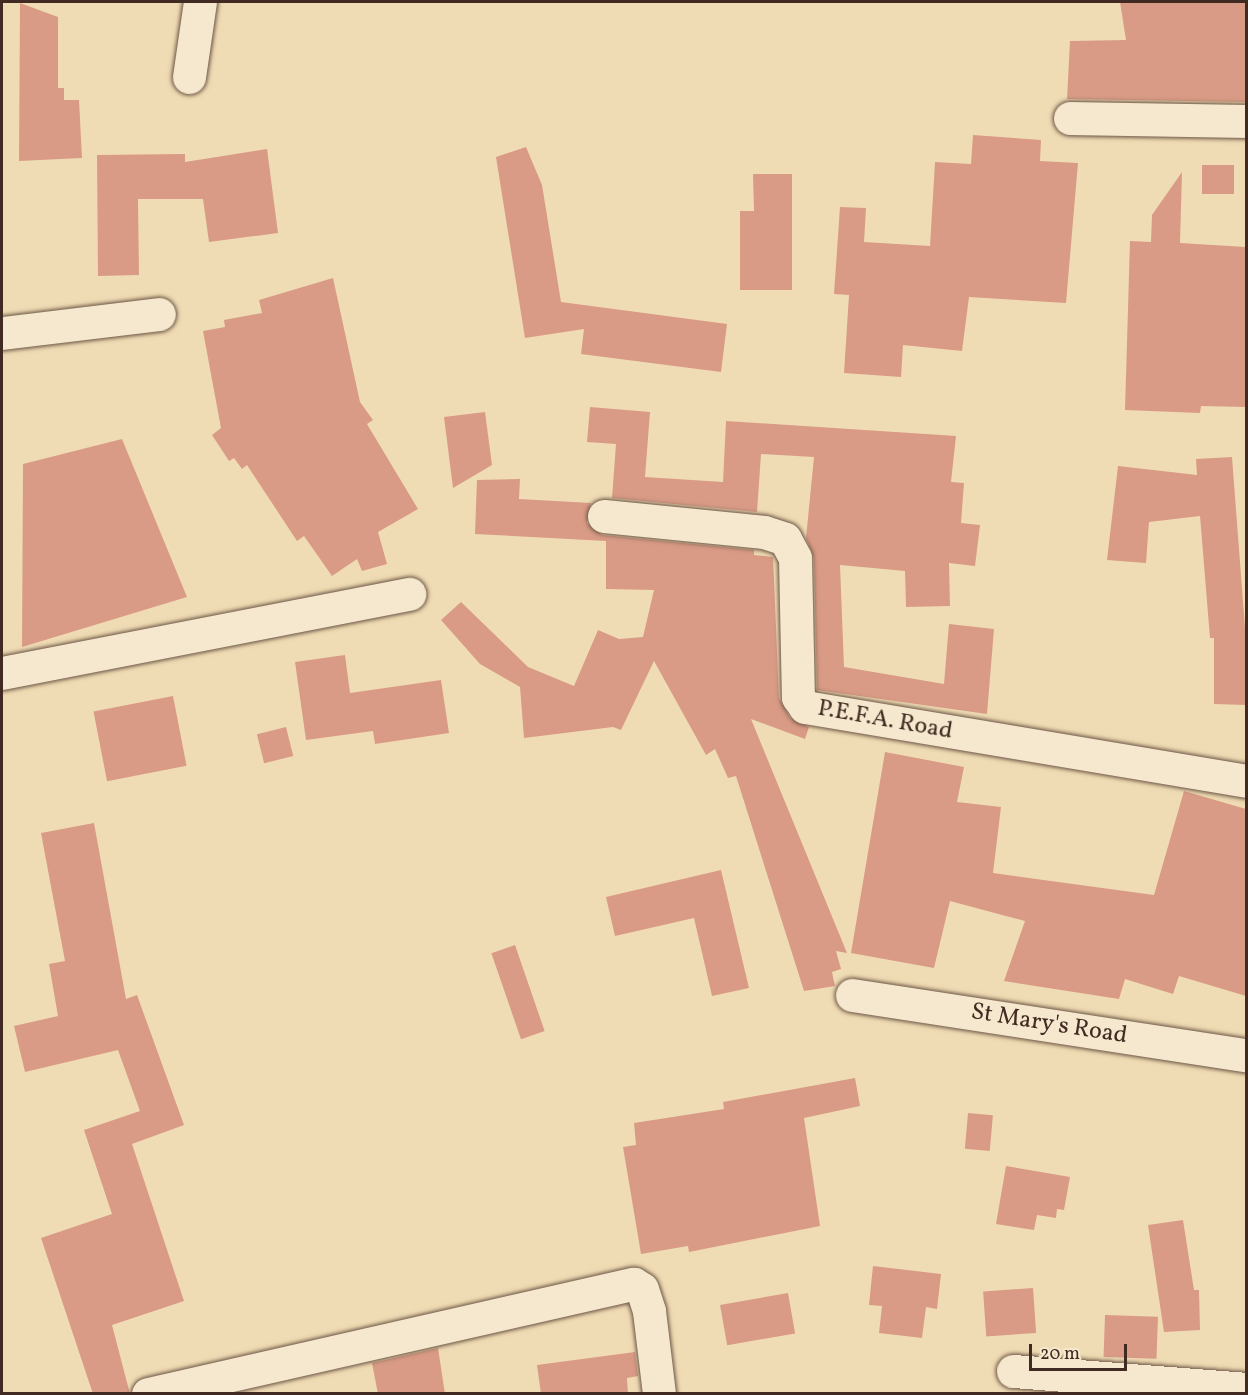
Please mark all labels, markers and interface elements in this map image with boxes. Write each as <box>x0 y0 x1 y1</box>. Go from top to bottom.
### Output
street label: P.E.F.A. Road <box>815 695 955 747</box>
street label: St Mary's Road <box>969 998 1129 1052</box>
scale bar <box>1032 1332 1130 1370</box>
text: 20 m <box>1040 1342 1080 1367</box>

